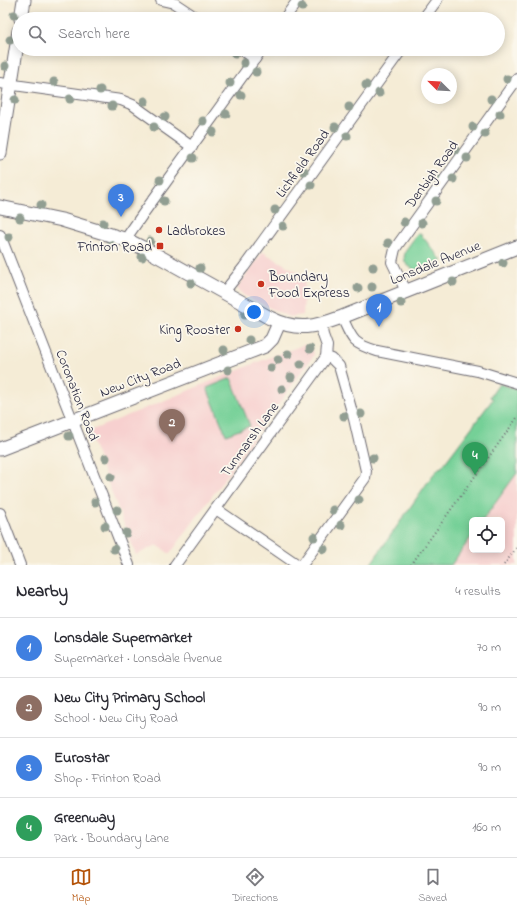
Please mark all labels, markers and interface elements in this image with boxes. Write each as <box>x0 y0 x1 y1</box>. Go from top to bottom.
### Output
search box <box>12 12 505 56</box>
icon: search <box>26 23 48 45</box>
text: Search here <box>58 23 130 45</box>
north arrow <box>421 68 457 104</box>
street label: Lichfield Road <box>271 125 335 202</box>
street label: Denbigh Road <box>400 136 465 215</box>
pin: 3 <box>108 184 134 217</box>
place label: Ladbrokes <box>167 221 226 242</box>
marker: Ladbrokes <box>154 225 164 235</box>
street label: Lonsdale Avenue <box>387 235 485 291</box>
place label: Frinton Road <box>76 237 152 258</box>
marker: Frinton Road <box>155 241 165 251</box>
place label: Boundary Food Express <box>268 267 350 304</box>
marker: Boundary Food Express <box>256 279 266 289</box>
pin: 1 <box>366 294 392 327</box>
your location <box>244 302 264 322</box>
place label: King Rooster <box>159 320 231 342</box>
marker: King Rooster <box>233 324 243 334</box>
street label: Coronation Road <box>50 347 104 444</box>
street label: New City Road <box>97 353 184 404</box>
street label: Tunmarsh Lane <box>216 398 285 482</box>
pin: 2 <box>159 409 185 442</box>
pin: 4 <box>462 442 488 475</box>
map controls <box>469 517 505 553</box>
button: locate <box>469 517 505 553</box>
text: Nearby <box>16 579 68 604</box>
text: 4 results <box>455 582 501 601</box>
text: Lonsdale Supermarket <box>54 627 192 649</box>
text: 1 <box>27 638 31 657</box>
text: 70 m <box>477 638 501 657</box>
text: Supermarket · Lonsdale Avenue <box>54 649 222 668</box>
text: New City Primary School <box>54 687 205 709</box>
text: 2 <box>26 698 32 717</box>
text: 90 m <box>478 698 501 717</box>
text: School · New City Road <box>54 709 178 728</box>
text: Eurostar <box>54 747 110 769</box>
text: 3 <box>26 758 32 777</box>
text: 90 m <box>478 758 501 777</box>
text: Shop · Frinton Road <box>54 769 161 788</box>
text: Greenway <box>54 807 115 829</box>
text: 4 <box>26 818 32 837</box>
text: 160 m <box>472 818 501 837</box>
text: Park · Boundary Lane <box>54 829 169 848</box>
tab: Map <box>70 866 92 906</box>
tab: Directions <box>232 866 278 906</box>
tab: Saved <box>418 866 447 906</box>

